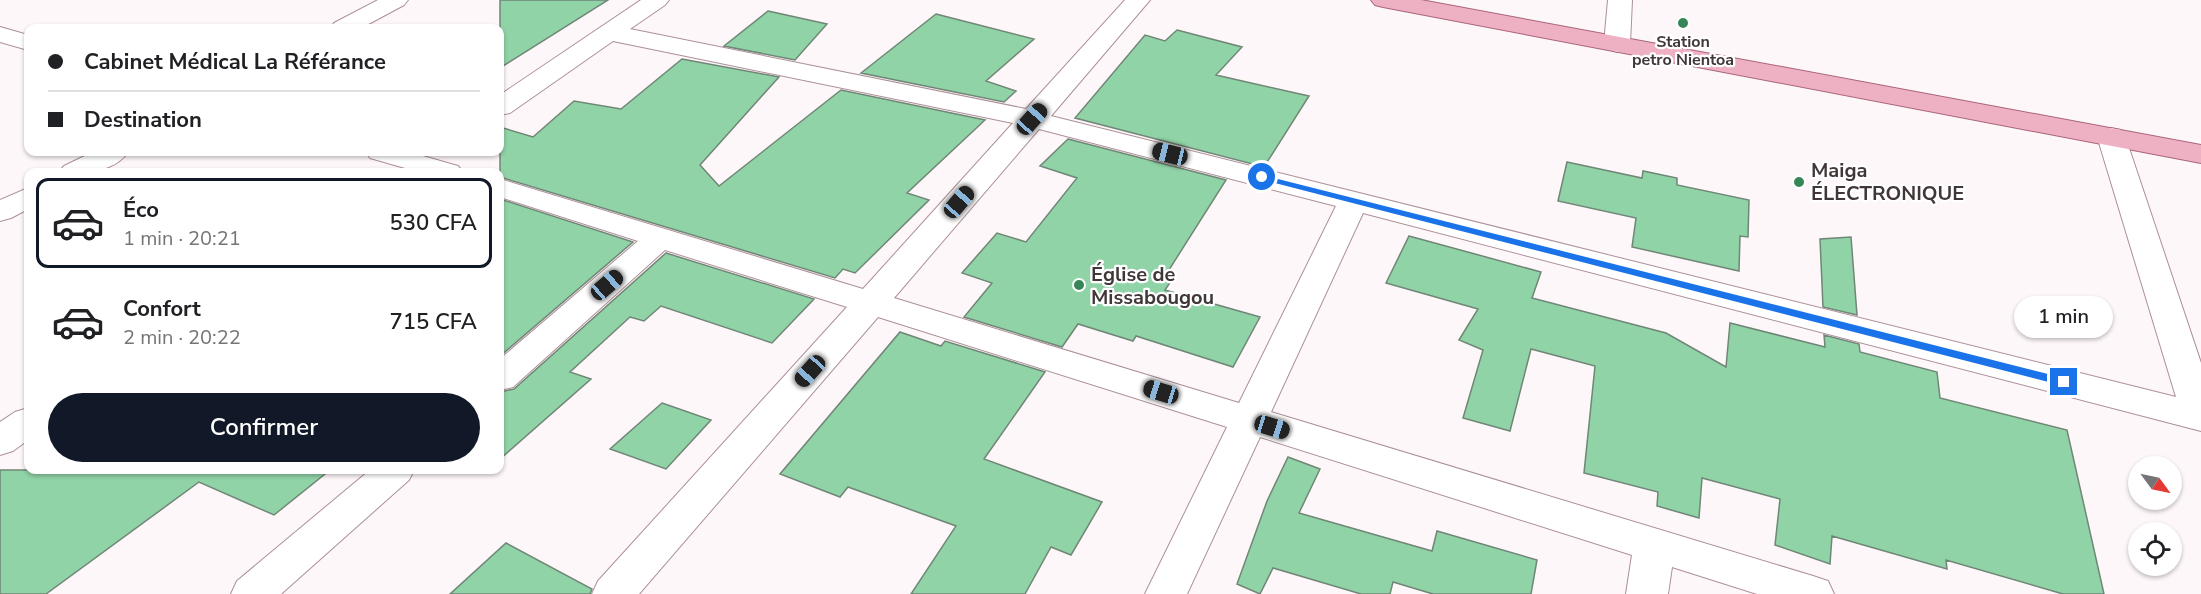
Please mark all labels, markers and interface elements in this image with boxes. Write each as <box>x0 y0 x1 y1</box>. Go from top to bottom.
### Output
marker: Station petro Nientoa <box>1676 16 1690 30</box>
place label: Station petro Nientoa <box>1632 31 1734 71</box>
text: Cabinet Médical La Référance <box>84 47 386 77</box>
car <box>1013 100 1051 138</box>
text: Destination <box>84 105 202 135</box>
car <box>1150 141 1190 167</box>
place label: Maiga ÉLECTRONIQUE <box>1811 157 1964 207</box>
route start <box>1248 163 1275 190</box>
marker: Maiga ÉLECTRONIQUE <box>1792 175 1806 189</box>
car <box>940 183 978 221</box>
text: Éco <box>123 195 159 225</box>
icon: car <box>51 196 105 250</box>
text: 530 CFA <box>390 208 477 238</box>
text: 1 min · 20:21 <box>123 225 241 252</box>
place label: Église de Missabougou <box>1091 261 1214 311</box>
car <box>588 266 626 304</box>
marker: Église de Missabougou <box>1072 278 1086 292</box>
text: Confort <box>123 294 201 324</box>
icon: car <box>51 295 105 349</box>
callout: 1 min <box>2014 295 2114 337</box>
text: 1 min <box>2038 303 2089 330</box>
text: 715 CFA <box>390 307 477 337</box>
text: 2 min · 20:22 <box>123 324 241 351</box>
car <box>791 352 829 390</box>
route end <box>2050 368 2077 395</box>
car <box>1141 378 1181 406</box>
button: Confirmer <box>48 393 480 462</box>
car <box>1252 413 1292 441</box>
north arrow <box>2128 456 2182 510</box>
map controls <box>2128 456 2182 576</box>
button: locate <box>2128 522 2182 576</box>

